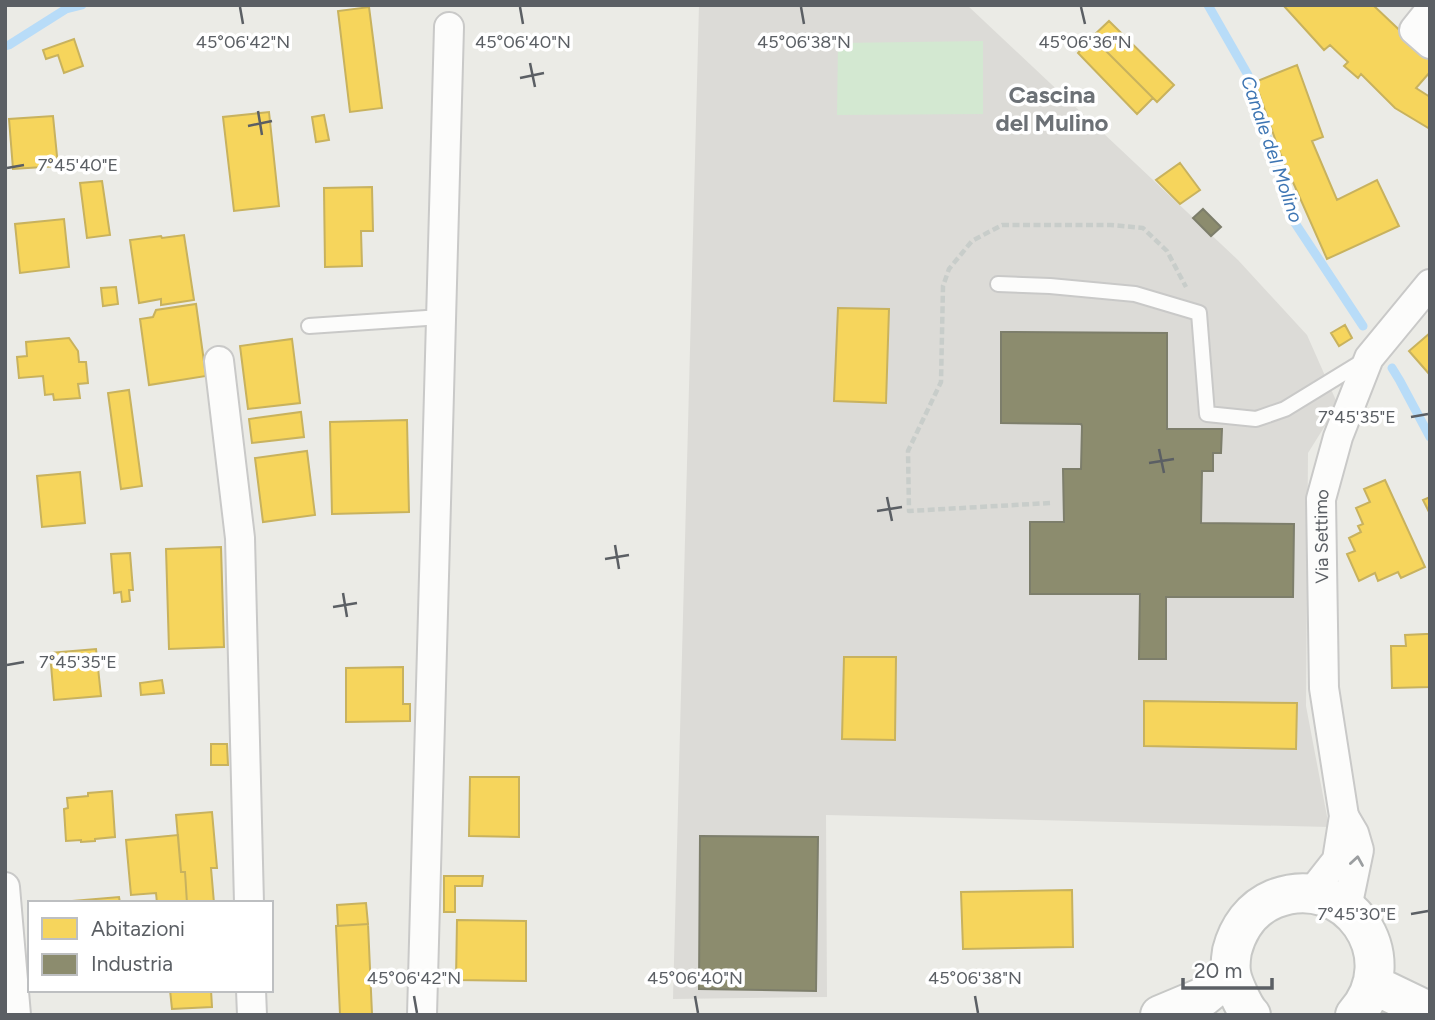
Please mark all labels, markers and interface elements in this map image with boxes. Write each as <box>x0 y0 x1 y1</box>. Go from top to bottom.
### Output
text: 45°06'42"N <box>196 31 290 53</box>
text: 45°06'40"N <box>475 31 571 53</box>
text: 45°06'38"N <box>757 31 851 53</box>
text: 45°06'36"N <box>1038 31 1132 53</box>
water label: Canale del Molino <box>1236 73 1308 225</box>
district label: Cascina del Mulino <box>995 80 1109 137</box>
text: 7°45'40"E <box>38 154 118 176</box>
text: 7°45'35"E <box>1318 406 1396 428</box>
street label: Via Settimo <box>1310 486 1334 584</box>
text: 7°45'35"E <box>39 651 117 673</box>
one-way arrow <box>1349 855 1364 867</box>
legend <box>28 901 273 992</box>
text: 7°45'30"E <box>1317 903 1397 925</box>
text: Abitazioni <box>91 916 185 941</box>
scale bar <box>1183 946 1272 990</box>
text: Industria <box>91 951 173 976</box>
text: 20 m <box>1194 958 1242 983</box>
text: 45°06'42"N <box>367 967 461 989</box>
text: 45°06'40"N <box>647 967 743 989</box>
text: 45°06'38"N <box>928 967 1022 989</box>

